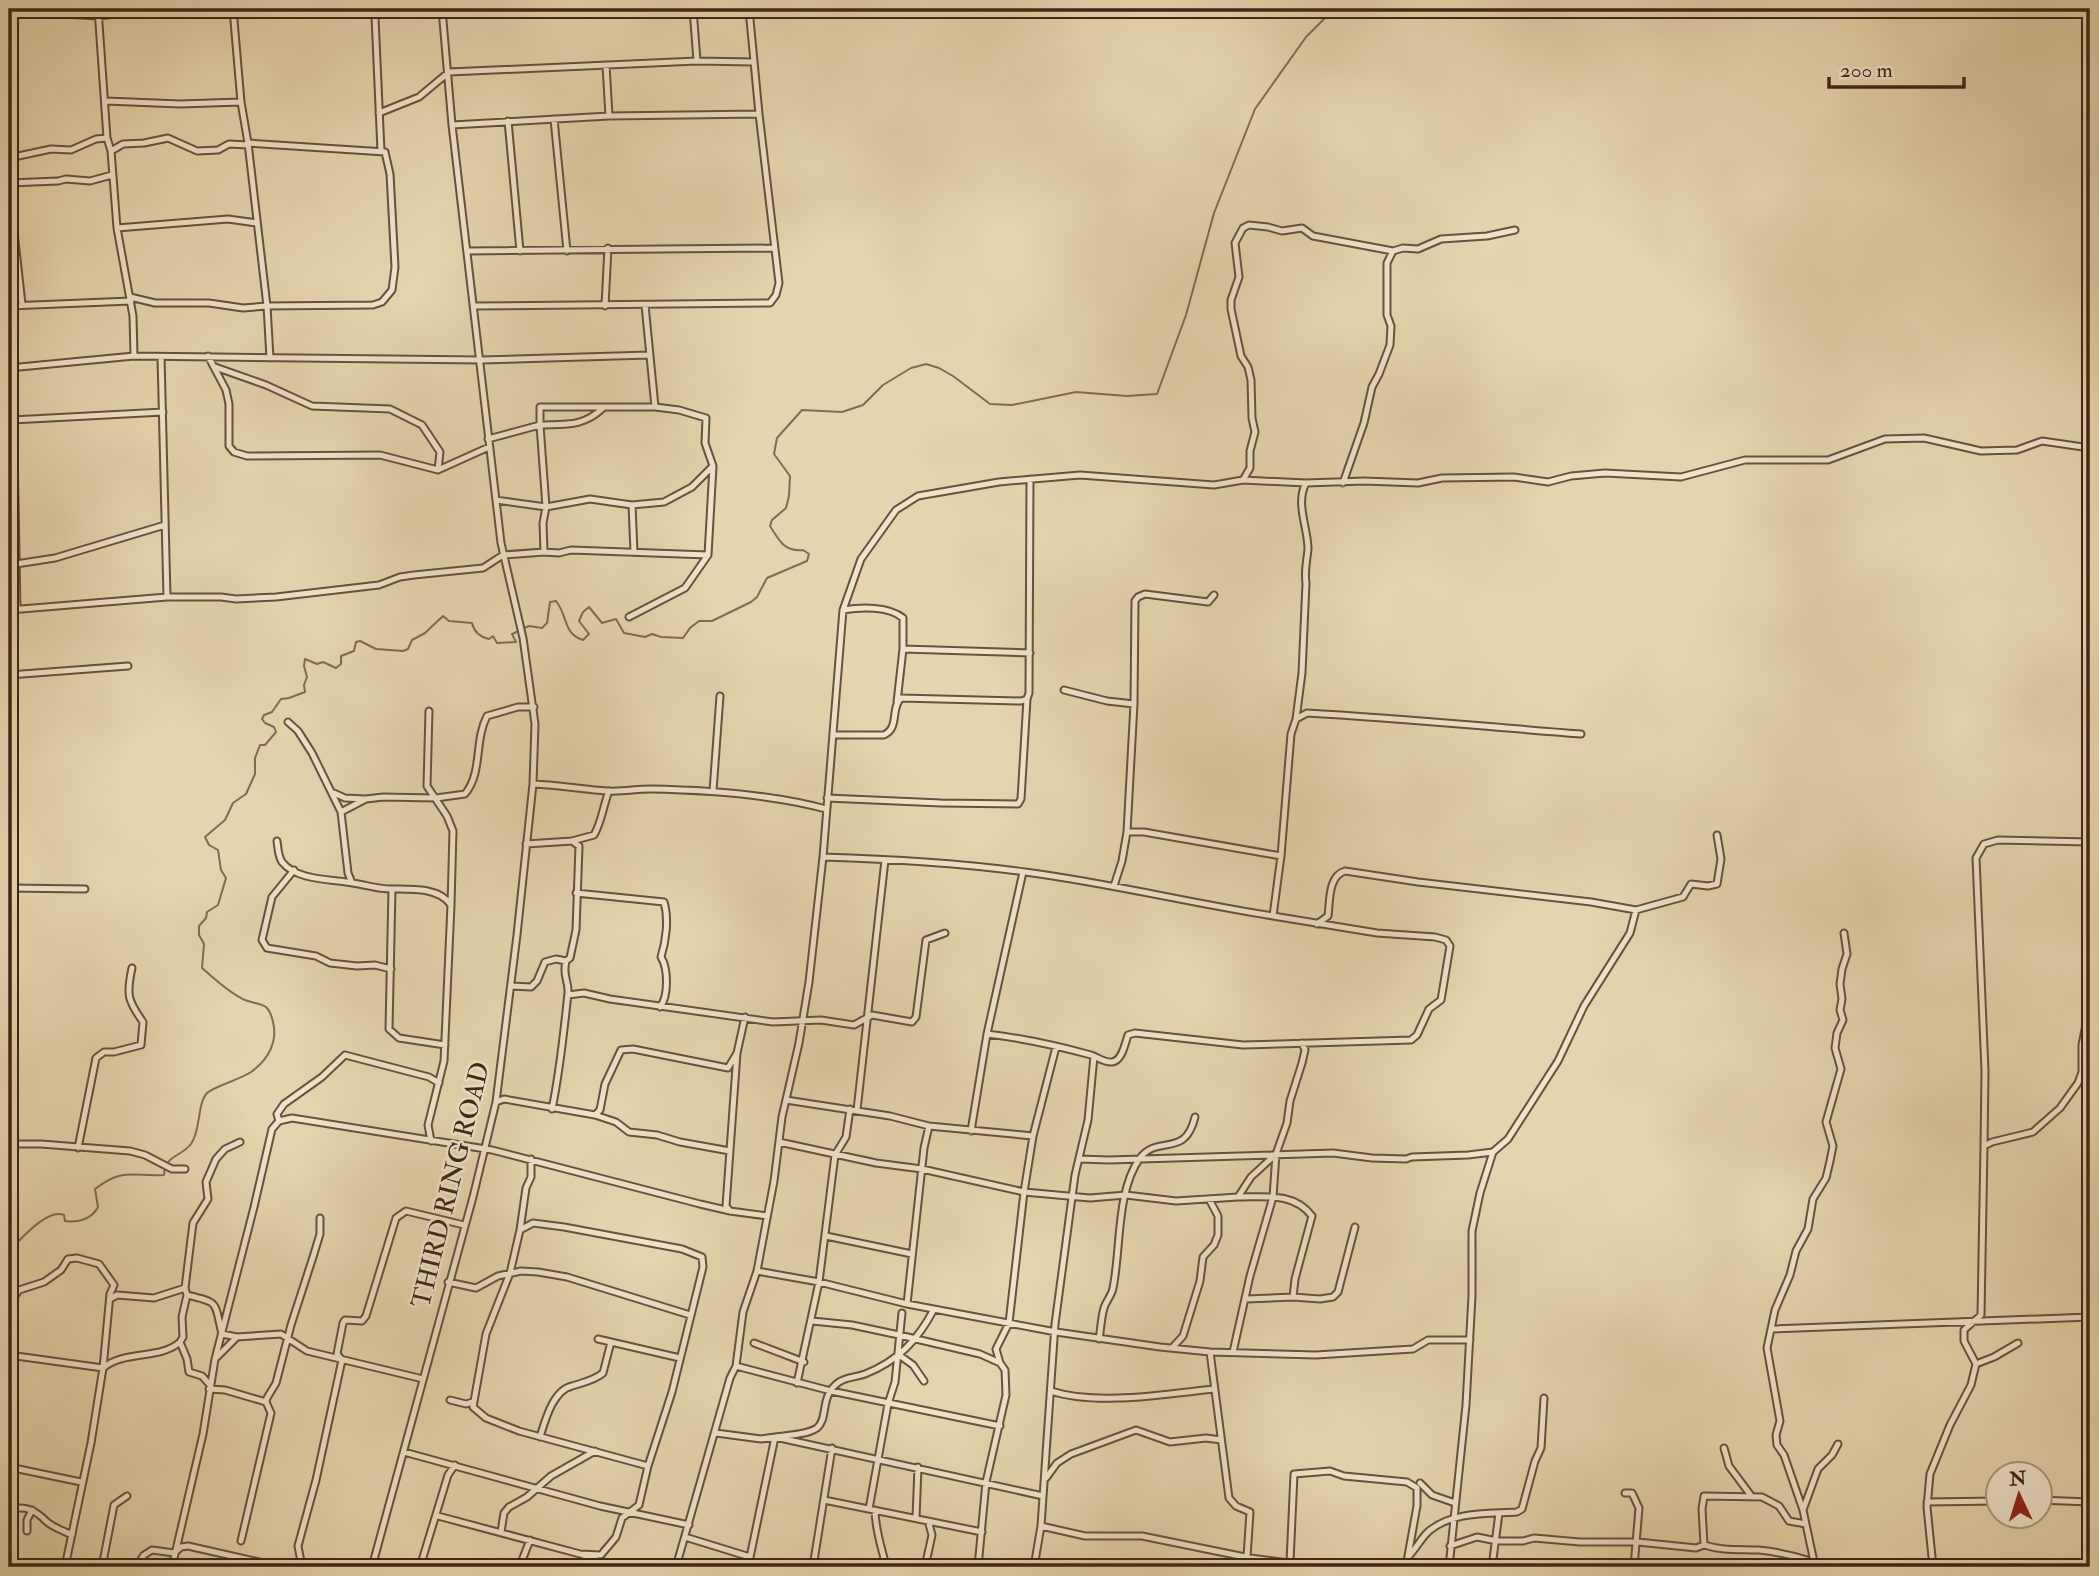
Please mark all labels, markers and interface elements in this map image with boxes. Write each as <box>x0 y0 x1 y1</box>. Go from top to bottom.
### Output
scale bar <box>1829 46 1964 90</box>
text: 200 m <box>1840 57 1893 84</box>
street label: THIRD RING ROAD <box>405 1059 497 1311</box>
north arrow <box>1983 1460 2054 1530</box>
text: N <box>2008 1466 2028 1492</box>

